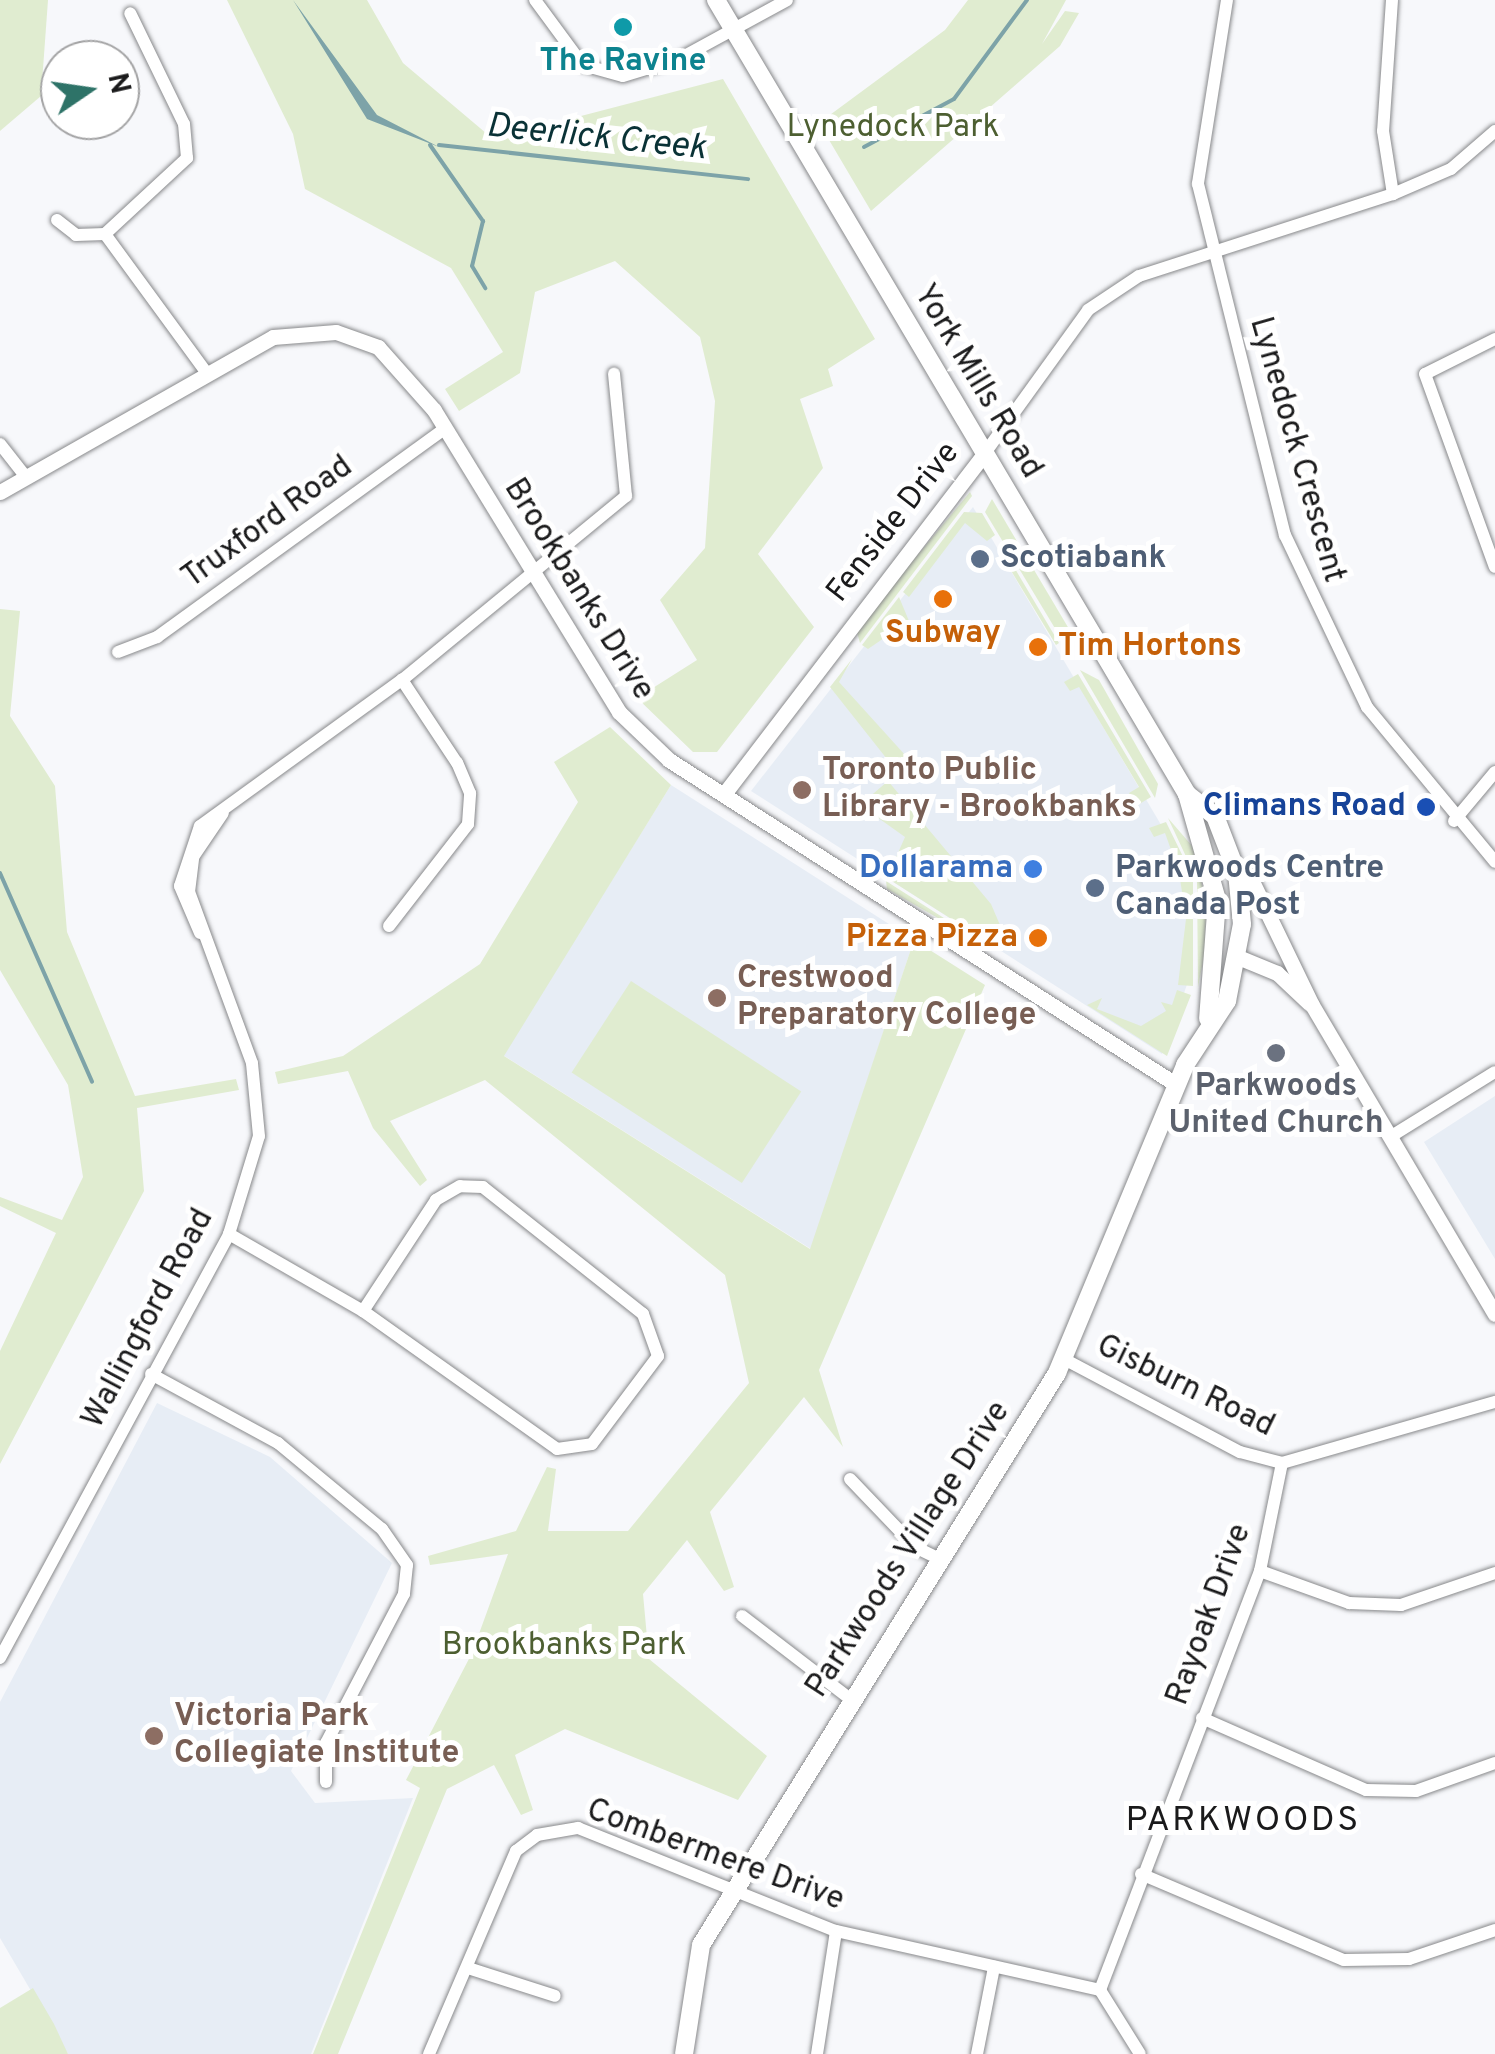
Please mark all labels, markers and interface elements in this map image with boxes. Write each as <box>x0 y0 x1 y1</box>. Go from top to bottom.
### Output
marker: The Ravine <box>612 16 634 38</box>
north arrow <box>40 40 140 140</box>
place label: The Ravine <box>540 43 706 81</box>
text: N <box>97 70 137 98</box>
water label: Deerlick Creek <box>484 106 708 170</box>
park label: Lynedock Park <box>786 109 1000 147</box>
street label: York Mills Road <box>904 278 1050 486</box>
street label: Lynedock Crescent <box>1240 313 1352 587</box>
street label: Fenside Drive <box>820 435 968 611</box>
street label: Truxford Road <box>175 448 361 598</box>
street label: Brookbanks Drive <box>494 472 662 708</box>
place label: Scotiabank <box>1000 540 1166 578</box>
marker: Scotiabank <box>969 548 991 570</box>
marker: Subway <box>932 588 954 610</box>
place label: Subway <box>885 615 1001 653</box>
place label: Tim Hortons <box>1058 628 1242 666</box>
marker: Tim Hortons <box>1027 636 1049 658</box>
place label: Toronto Public Library - Brookbanks <box>822 753 1137 828</box>
marker: Toronto Public Library - Brookbanks <box>791 779 813 801</box>
place label: Climans Road <box>1203 788 1406 826</box>
marker: Climans Road <box>1415 796 1437 818</box>
place label: Dollarama <box>859 850 1013 888</box>
place label: Parkwoods Centre Canada Post <box>1115 851 1384 926</box>
marker: Dollarama <box>1022 858 1044 880</box>
marker: Parkwoods Centre Canada Post <box>1084 877 1106 899</box>
place label: Pizza Pizza <box>846 919 1018 957</box>
marker: Pizza Pizza <box>1027 927 1049 949</box>
place label: Crestwood Preparatory College <box>737 961 1036 1036</box>
marker: Crestwood Preparatory College <box>706 987 728 1009</box>
marker: Parkwoods United Church <box>1265 1042 1287 1064</box>
place label: Parkwoods United Church <box>1168 1069 1384 1144</box>
street label: Wallingford Road <box>75 1203 223 1435</box>
street label: Gisburn Road <box>1090 1327 1280 1447</box>
street label: Parkwoods Village Drive <box>798 1394 1020 1706</box>
street label: Rayoak Drive <box>1159 1519 1261 1711</box>
park label: Brookbanks Park <box>442 1627 686 1665</box>
place label: Victoria Park Collegiate Institute <box>174 1699 459 1774</box>
marker: Victoria Park Collegiate Institute <box>143 1725 165 1747</box>
street label: Combermere Drive <box>581 1792 849 1920</box>
district label: PARKWOODS <box>1125 1800 1361 1842</box>

